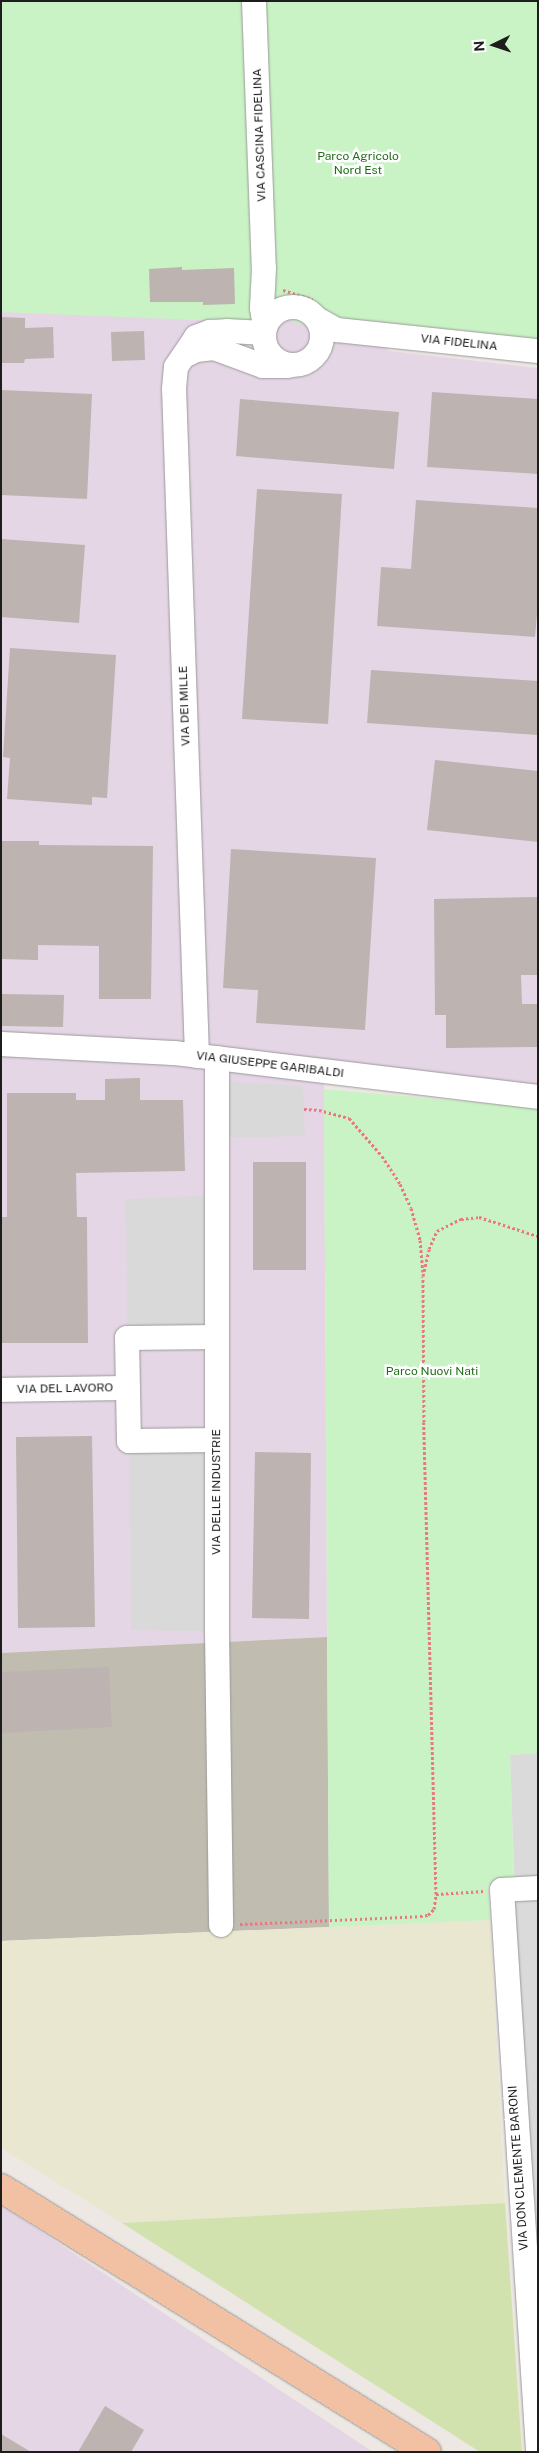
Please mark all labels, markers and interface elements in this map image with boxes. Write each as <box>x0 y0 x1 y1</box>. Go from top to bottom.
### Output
north arrow <box>469 20 519 70</box>
text: N <box>471 40 487 52</box>
street label: VIA CASCINA FIDELINA <box>250 68 270 202</box>
park label: Parco Agricolo Nord Est <box>317 150 399 178</box>
street label: VIA FIDELINA <box>420 332 498 354</box>
street label: VIA DEI MILLE <box>176 666 194 746</box>
street label: VIA GIUSEPPE GARIBALDI <box>195 1049 345 1081</box>
park label: Parco Nuovi Nati <box>386 1365 478 1379</box>
street label: VIA DEL LAVORO <box>17 1381 113 1397</box>
street label: VIA DELLE INDUSTRIE <box>210 1429 224 1555</box>
street label: VIA DON CLEMENTE BARONI <box>506 2085 532 2251</box>

